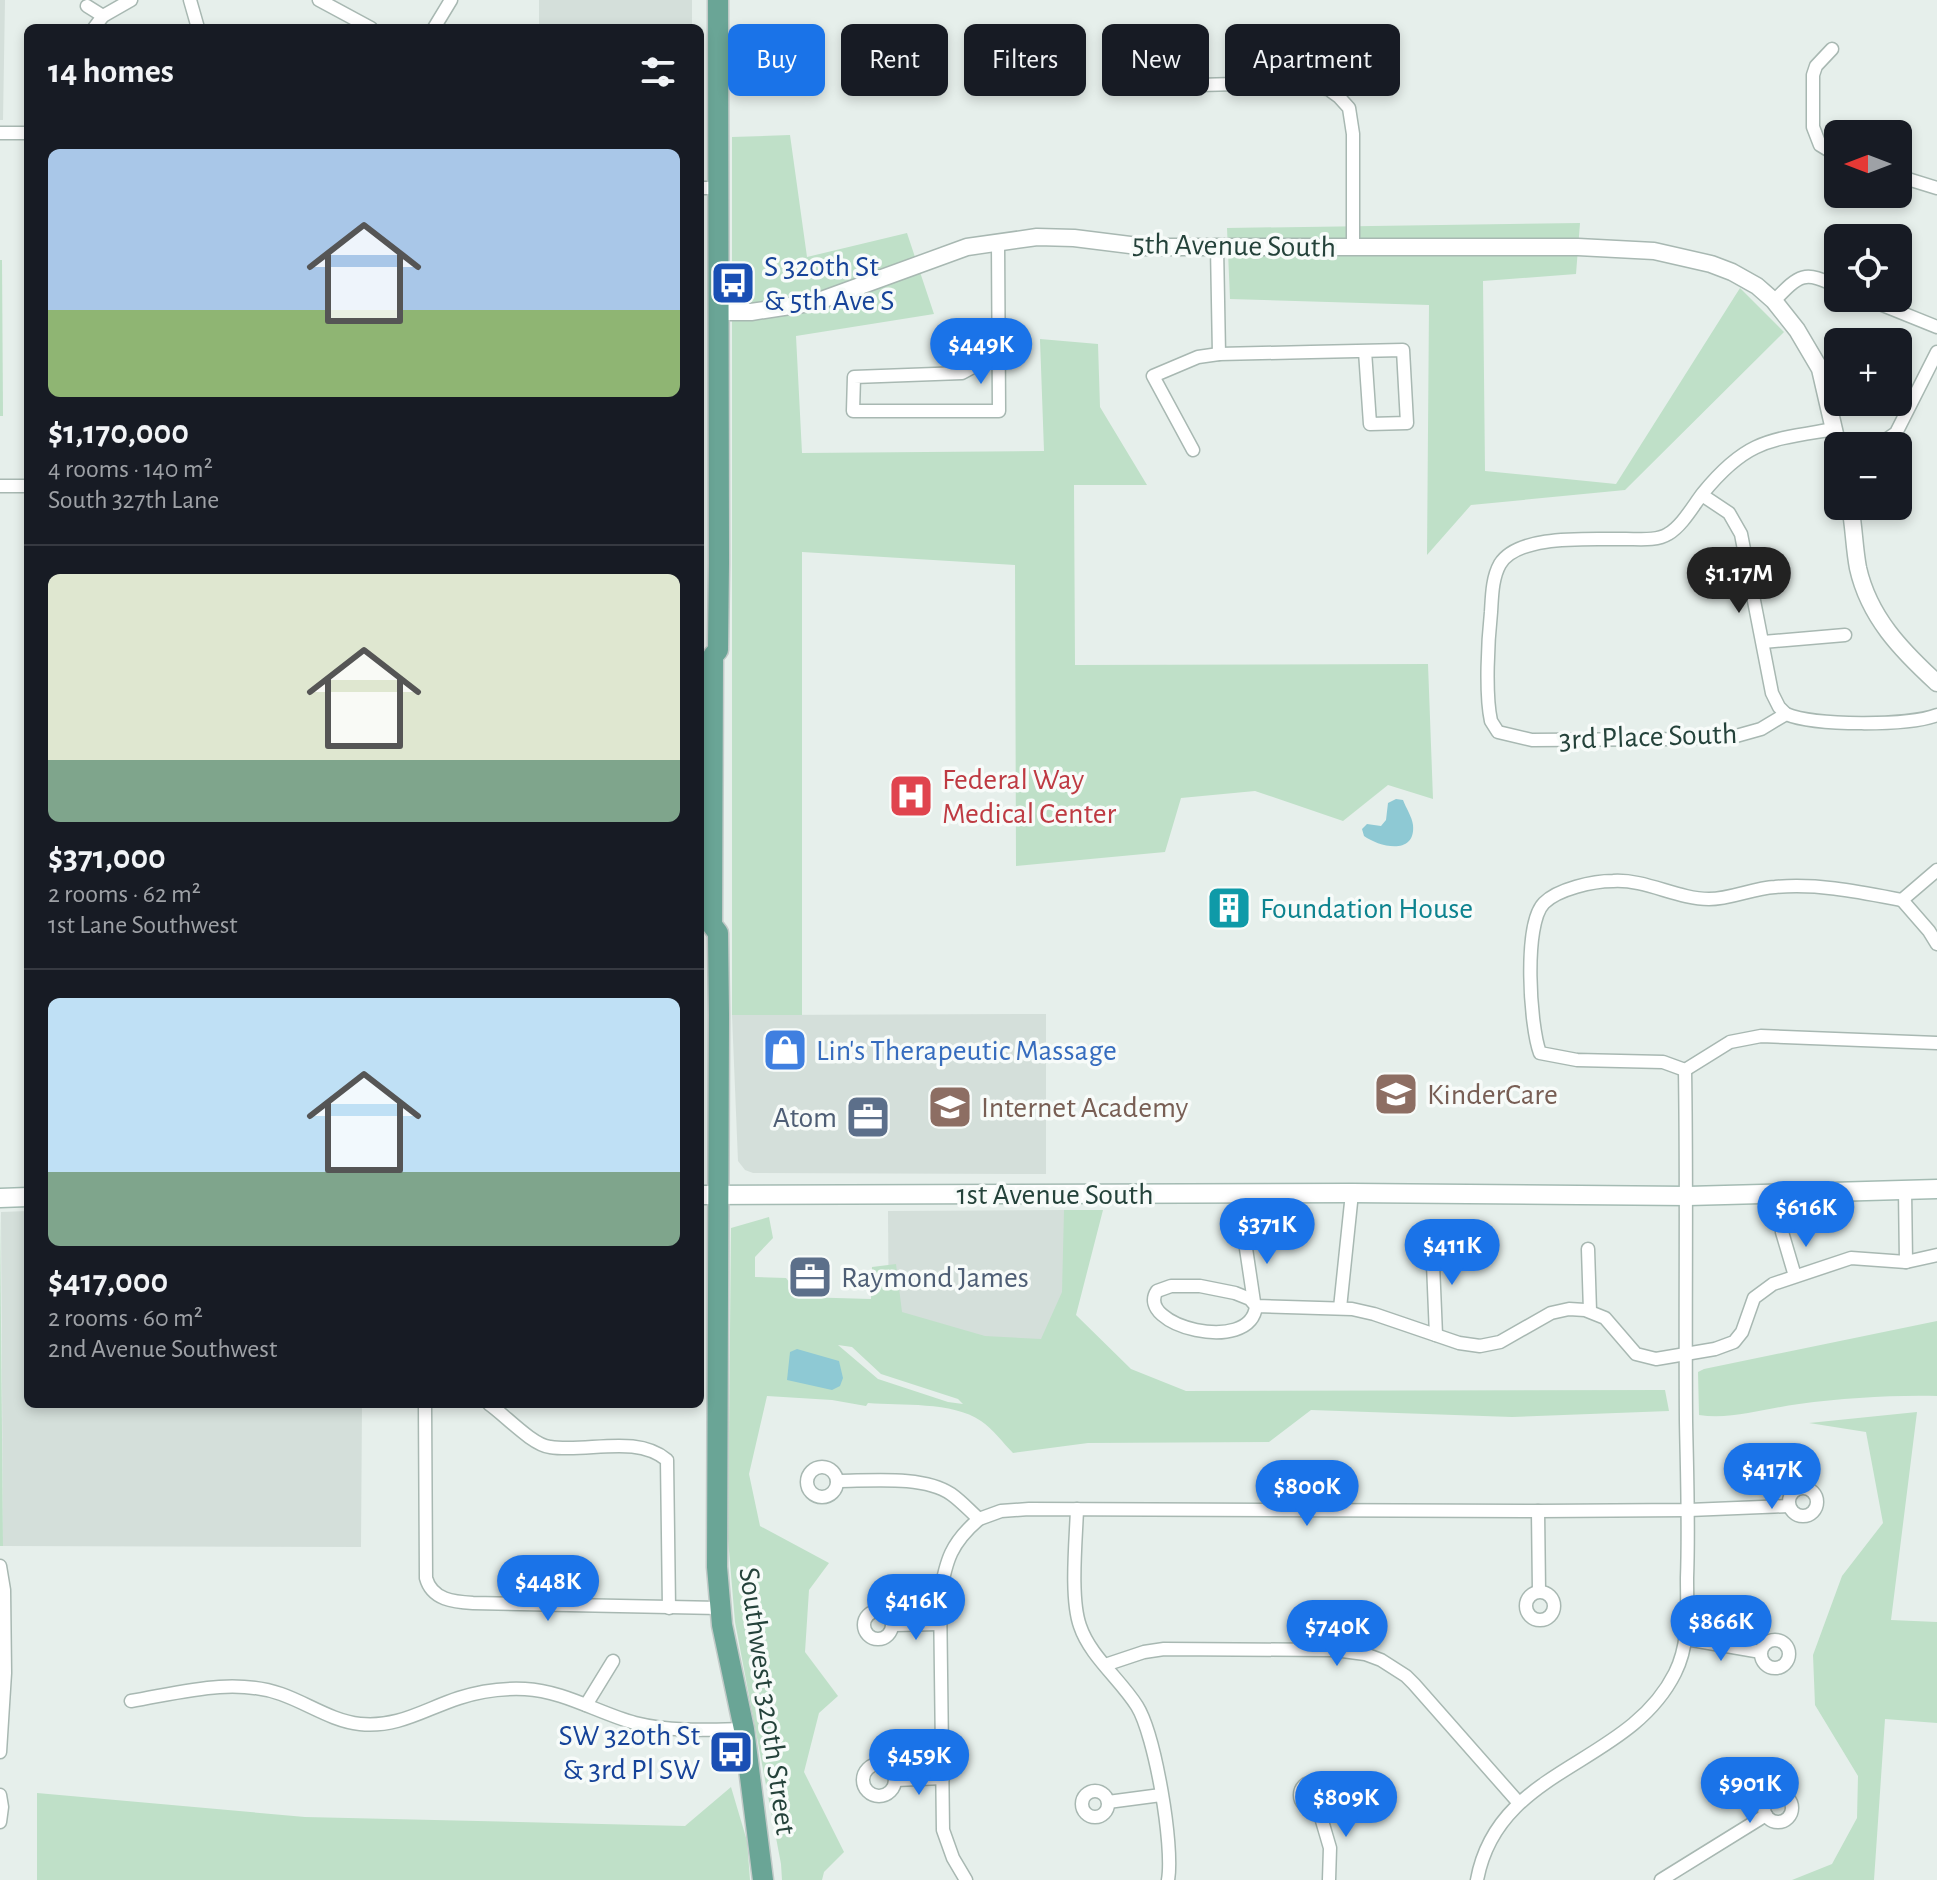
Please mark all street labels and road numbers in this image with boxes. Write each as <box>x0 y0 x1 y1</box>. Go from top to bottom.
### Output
street label: 5th Avenue South <box>1132 229 1336 263</box>
street label: 3rd Place South <box>1558 719 1738 755</box>
street label: 1st Avenue South <box>956 1180 1154 1210</box>
street label: Southwest 320th Street <box>733 1565 801 1837</box>

